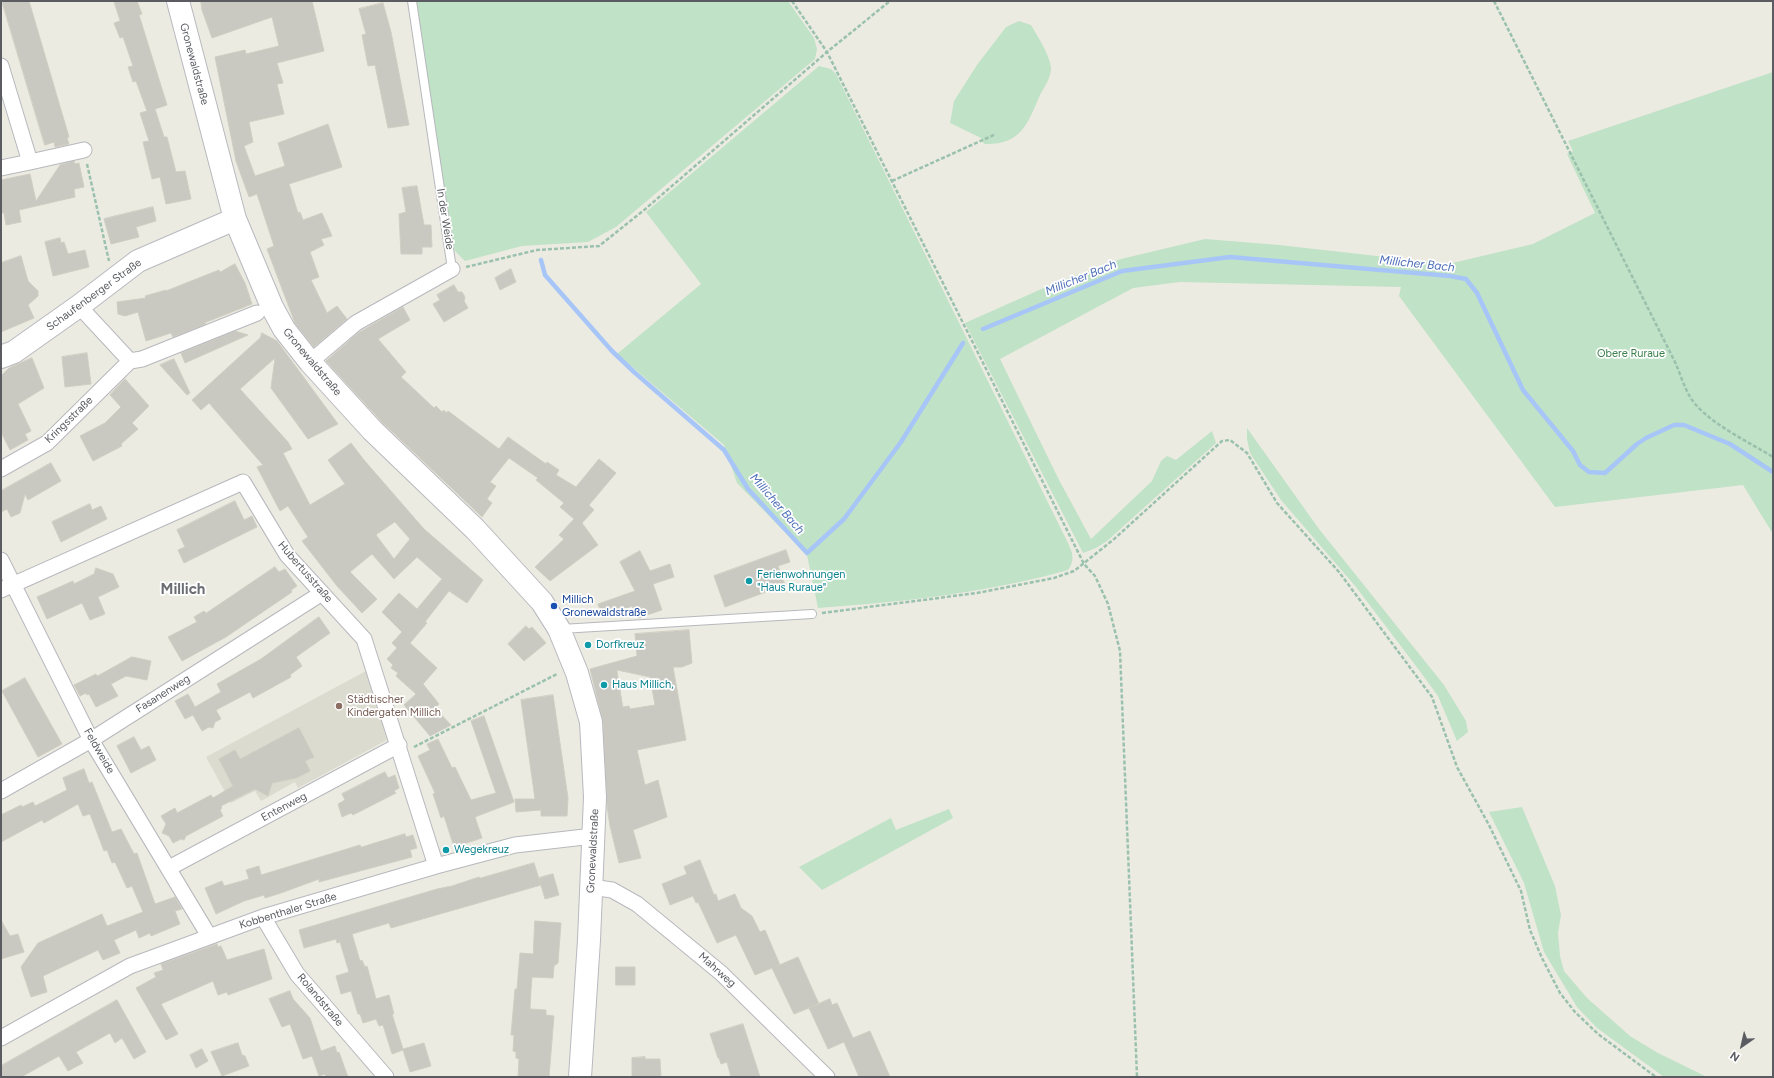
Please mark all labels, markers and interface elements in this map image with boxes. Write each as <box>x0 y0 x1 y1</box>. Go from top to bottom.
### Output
street label: Gronewaldstraße <box>177 22 211 106</box>
street label: In der Weide <box>434 187 456 251</box>
water label: Millicher Bach <box>1379 253 1455 275</box>
street label: Schaufenberger Straße <box>44 256 144 334</box>
water label: Millicher Bach <box>1043 257 1119 299</box>
street label: Gronewaldstraße <box>280 325 344 399</box>
park label: Obere Ruraue <box>1597 347 1665 361</box>
street label: Kringsstraße <box>42 394 96 446</box>
water label: Millicher Bach <box>747 471 807 537</box>
street label: Hubertusstraße <box>275 539 335 605</box>
place label: Ferienwohnungen "Haus Ruraue" <box>757 568 845 594</box>
marker: Ferienwohnungen "Haus Ruraue" <box>744 576 754 586</box>
district label: Millich <box>161 581 205 599</box>
place label: Millich Gronewaldstraße <box>562 593 646 619</box>
marker: Millich Gronewaldstraße <box>549 601 559 611</box>
place label: Dorfkreuz <box>596 638 644 652</box>
marker: Dorfkreuz <box>583 640 593 650</box>
street label: Fasanenweg <box>133 672 193 716</box>
place label: Haus Millich, <box>612 678 674 692</box>
marker: Haus Millich, <box>599 680 609 690</box>
place label: Städtischer Kindergaten Millich <box>347 693 441 719</box>
marker: Städtischer Kindergaten Millich <box>334 701 344 711</box>
street label: Feldweide <box>81 726 117 776</box>
street label: Entenweg <box>259 789 309 825</box>
street label: Gronewaldstraße <box>584 809 602 893</box>
place label: Wegekreuz <box>454 843 509 857</box>
marker: Wegekreuz <box>441 845 451 855</box>
street label: Kobbenthaler Straße <box>238 890 338 932</box>
street label: Mahrweg <box>696 950 738 990</box>
street label: Rolandstraße <box>294 971 346 1029</box>
north arrow <box>1722 1026 1762 1066</box>
text: N <box>1728 1049 1742 1064</box>

